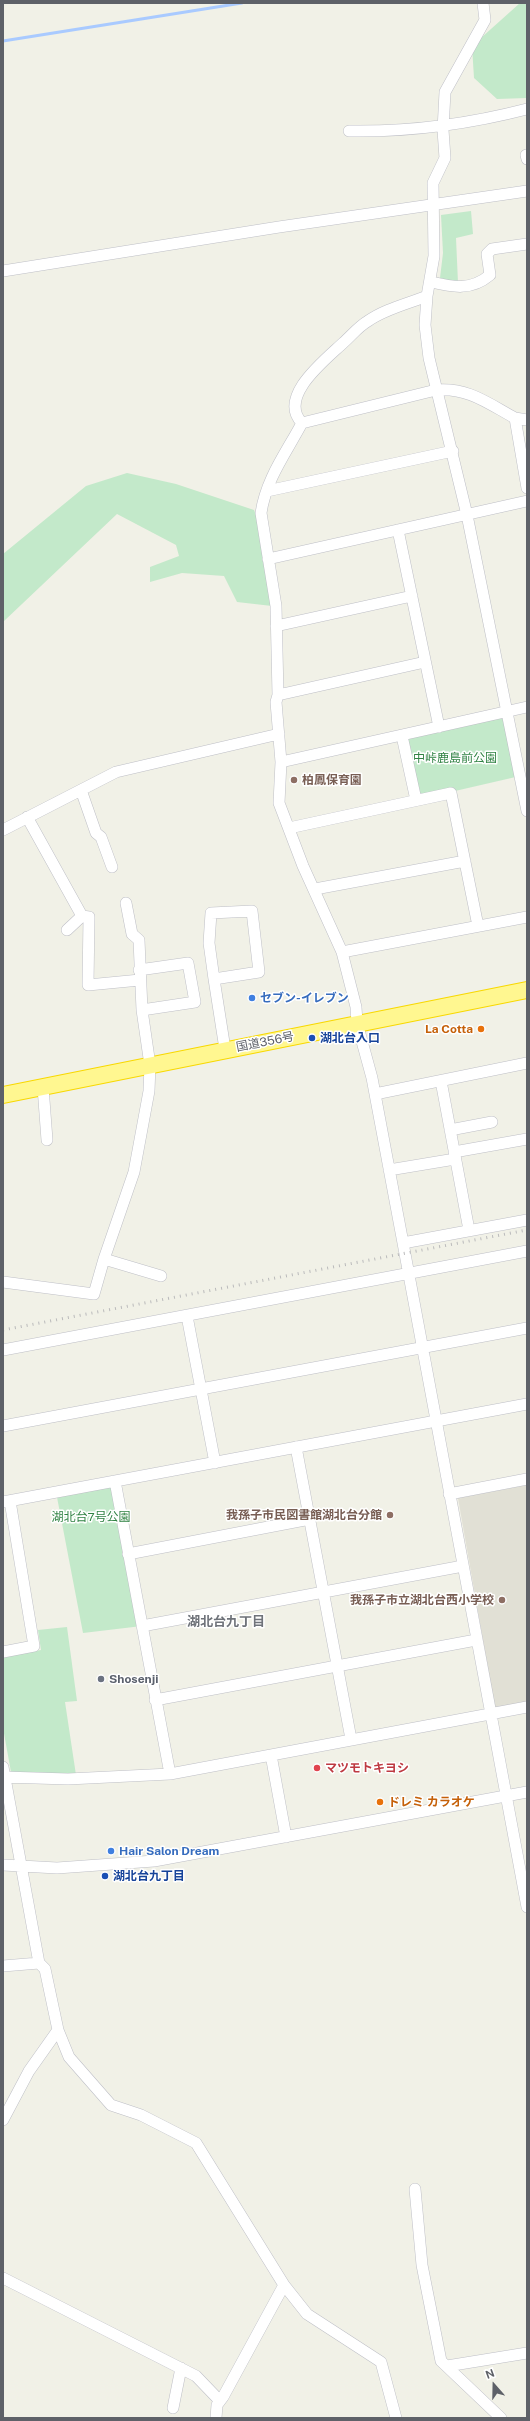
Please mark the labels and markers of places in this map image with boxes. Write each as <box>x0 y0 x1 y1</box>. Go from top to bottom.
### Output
place label: 柏鳳保育園 <box>302 773 362 787</box>
marker: 柏鳳保育園 <box>289 775 299 785</box>
place label: セブン-イレブン <box>260 991 349 1005</box>
marker: セブン-イレブン <box>247 993 257 1003</box>
place label: La Cotta <box>425 1022 473 1036</box>
marker: La Cotta <box>476 1024 486 1034</box>
place label: 湖北台入口 <box>320 1031 380 1045</box>
marker: 湖北台入口 <box>307 1033 317 1043</box>
place label: 我孫子市民図書館湖北台分館 <box>226 1508 382 1522</box>
marker: 我孫子市民図書館湖北台分館 <box>385 1510 395 1520</box>
place label: 我孫子市立湖北台西小学校 <box>350 1593 494 1607</box>
marker: 我孫子市立湖北台西小学校 <box>497 1595 507 1605</box>
place label: Shosenji <box>109 1672 158 1686</box>
marker: Shosenji <box>96 1674 106 1684</box>
place label: マツモトキヨシ <box>325 1761 409 1775</box>
marker: マツモトキヨシ <box>312 1763 322 1773</box>
place label: ドレミ カラオケ <box>388 1795 475 1809</box>
marker: ドレミ カラオケ <box>375 1797 385 1807</box>
place label: Hair Salon Dream <box>119 1844 219 1858</box>
marker: Hair Salon Dream <box>106 1846 116 1856</box>
place label: 湖北台九丁目 <box>113 1869 185 1883</box>
marker: 湖北台九丁目 <box>100 1871 110 1881</box>

